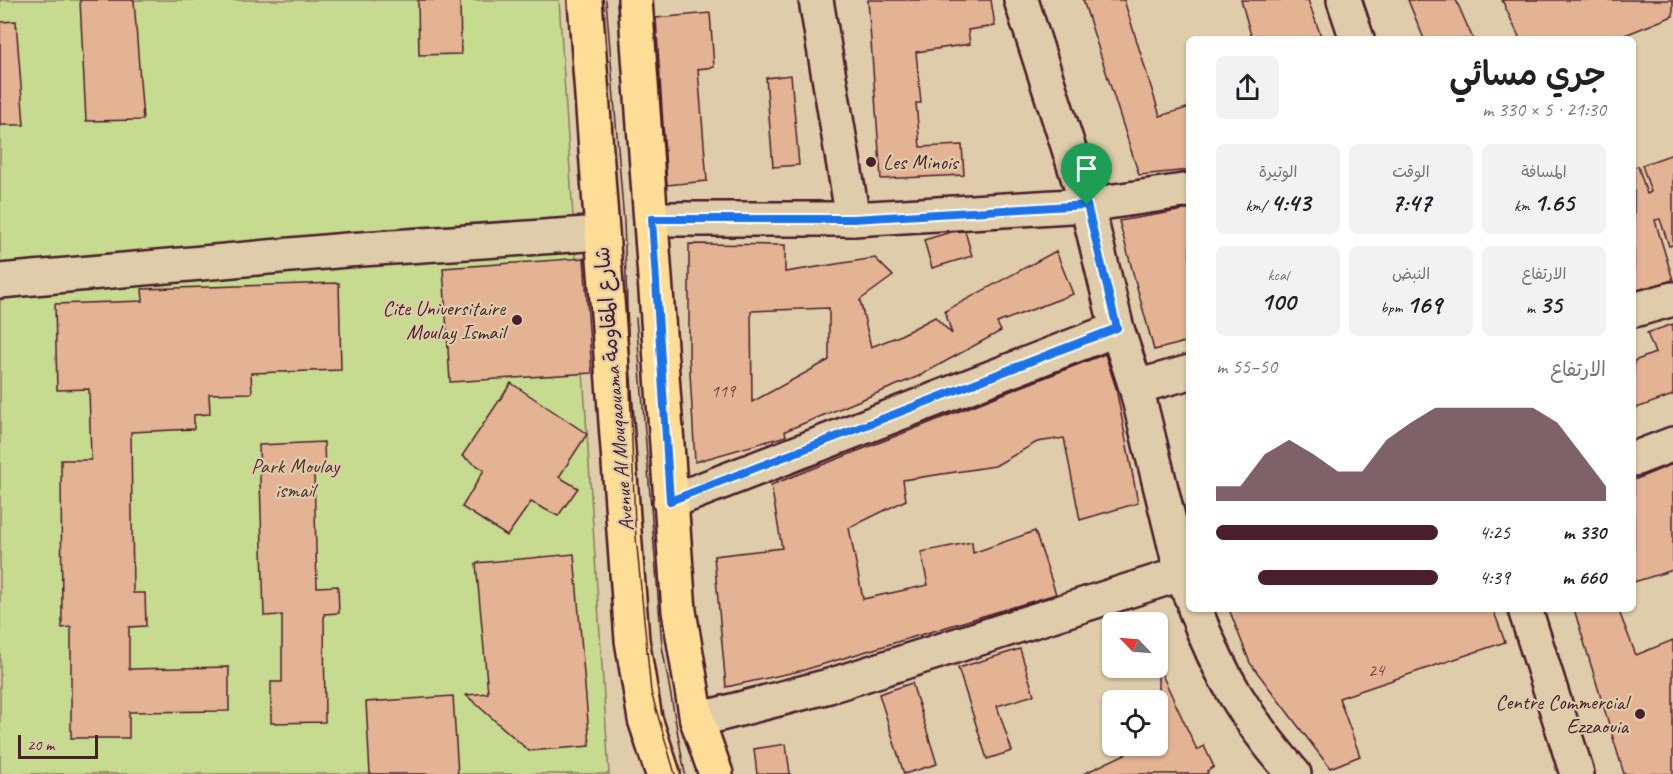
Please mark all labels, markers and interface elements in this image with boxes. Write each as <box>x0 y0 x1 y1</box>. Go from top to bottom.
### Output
text: جري مسائي <box>1449 53 1606 95</box>
button: share <box>1216 56 1279 119</box>
text: 21:30 · 5 × 330 m <box>1482 97 1606 122</box>
pin <box>1061 143 1112 205</box>
place label: Les Minois <box>883 149 960 175</box>
icon: arrive <box>1070 152 1103 185</box>
marker: Les Minois <box>864 155 878 169</box>
text: الوتيرة <box>1259 162 1297 182</box>
text: الوقت <box>1392 162 1430 182</box>
text: المسافة <box>1521 162 1567 182</box>
text: 4:43 <box>1270 186 1311 219</box>
text: 7:47 <box>1391 186 1431 219</box>
text: 1.65 <box>1534 186 1574 219</box>
text: /km <box>1245 196 1270 216</box>
text: km <box>1514 196 1534 216</box>
street label: Avenue Al Mouqaouama شارع المقاومة <box>589 245 641 532</box>
text: النبض <box>1392 264 1430 284</box>
text: الارتفاع <box>1522 264 1566 284</box>
text: kcal <box>1267 265 1289 285</box>
text: 100 <box>1260 285 1296 318</box>
text: 169 <box>1406 288 1442 321</box>
text: 35 <box>1539 288 1562 321</box>
place label: Cite Universitaire Moulay Ismail <box>383 295 508 345</box>
text: bpm <box>1380 298 1406 318</box>
text: m <box>1526 298 1539 318</box>
marker: Cite Universitaire Moulay Ismail <box>510 313 524 327</box>
text: 50–55 m <box>1216 354 1277 379</box>
text: الارتفاع <box>1550 357 1606 382</box>
house number: 119 <box>711 380 737 402</box>
park label: Park Moulay ismail <box>251 453 341 503</box>
text: 4:25 <box>1479 520 1510 545</box>
text: 330 m <box>1563 520 1606 545</box>
text: 4:39 <box>1479 565 1510 590</box>
text: 660 m <box>1562 565 1606 590</box>
north arrow <box>1102 612 1168 678</box>
map controls <box>1102 612 1168 756</box>
house number: 24 <box>1368 659 1386 681</box>
place label: Centre Commercial Ezzaouia <box>1496 689 1631 739</box>
button: locate <box>1102 690 1168 756</box>
marker: Centre Commercial Ezzaouia <box>1633 707 1647 721</box>
scale bar <box>18 732 98 760</box>
text: 20 m <box>27 735 54 755</box>

